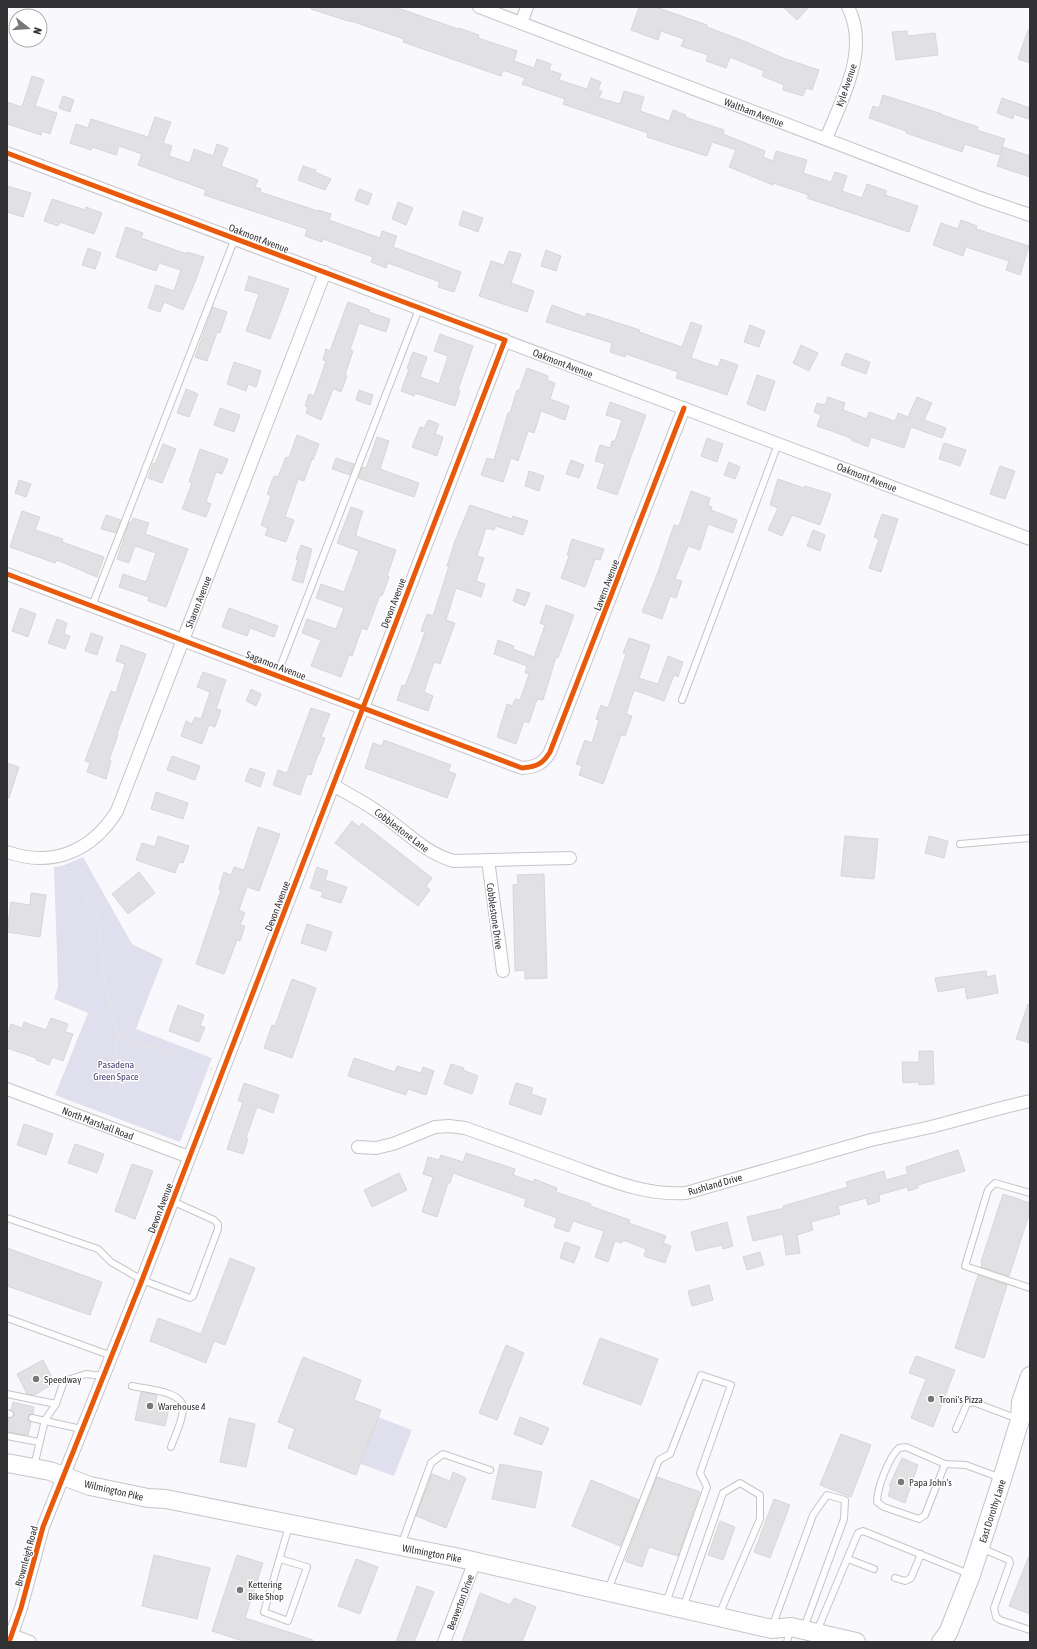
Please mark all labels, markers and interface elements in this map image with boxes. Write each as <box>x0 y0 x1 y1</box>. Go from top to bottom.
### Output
north arrow <box>8 8 48 48</box>
text: N <box>31 26 44 36</box>
street label: Kyle Avenue <box>834 62 859 108</box>
street label: Waltham Avenue <box>722 96 786 129</box>
street label: Oakmont Avenue <box>227 222 291 255</box>
street label: Oakmont Avenue <box>531 347 595 380</box>
street label: Oakmont Avenue <box>835 461 899 494</box>
street label: Lavern Avenue <box>592 558 621 612</box>
street label: Sharon Avenue <box>183 574 214 630</box>
street label: Devon Avenue <box>379 576 408 630</box>
street label: Sagamon Avenue <box>244 649 308 682</box>
street label: Cobblestone Lane <box>372 806 432 855</box>
street label: Devon Avenue <box>263 879 292 933</box>
street label: Cobblestone Drive <box>484 882 505 950</box>
park label: Pasadena Green Space <box>93 1059 139 1082</box>
street label: North Marshall Road <box>61 1105 135 1142</box>
street label: Rushland Drive <box>687 1171 744 1197</box>
street label: Devon Avenue <box>146 1181 175 1235</box>
marker: Speedway <box>31 1374 41 1384</box>
place label: Speedway <box>44 1374 81 1385</box>
marker: Troni's Pizza <box>926 1394 936 1404</box>
place label: Troni's Pizza <box>939 1394 983 1405</box>
marker: Warehouse 4 <box>145 1401 155 1411</box>
place label: Warehouse 4 <box>158 1401 206 1412</box>
marker: Papa John's <box>896 1477 906 1487</box>
place label: Papa John's <box>909 1477 952 1488</box>
street label: Wilmington Pike <box>83 1478 145 1503</box>
street label: East Dorothy Lane <box>977 1478 1008 1544</box>
street label: Brownleigh Road <box>13 1524 40 1588</box>
street label: Wilmington Pike <box>401 1542 463 1565</box>
street label: Beaverton Drive <box>445 1572 476 1631</box>
place label: Kettering Bike Shop <box>248 1579 284 1602</box>
marker: Kettering Bike Shop <box>235 1585 245 1595</box>

